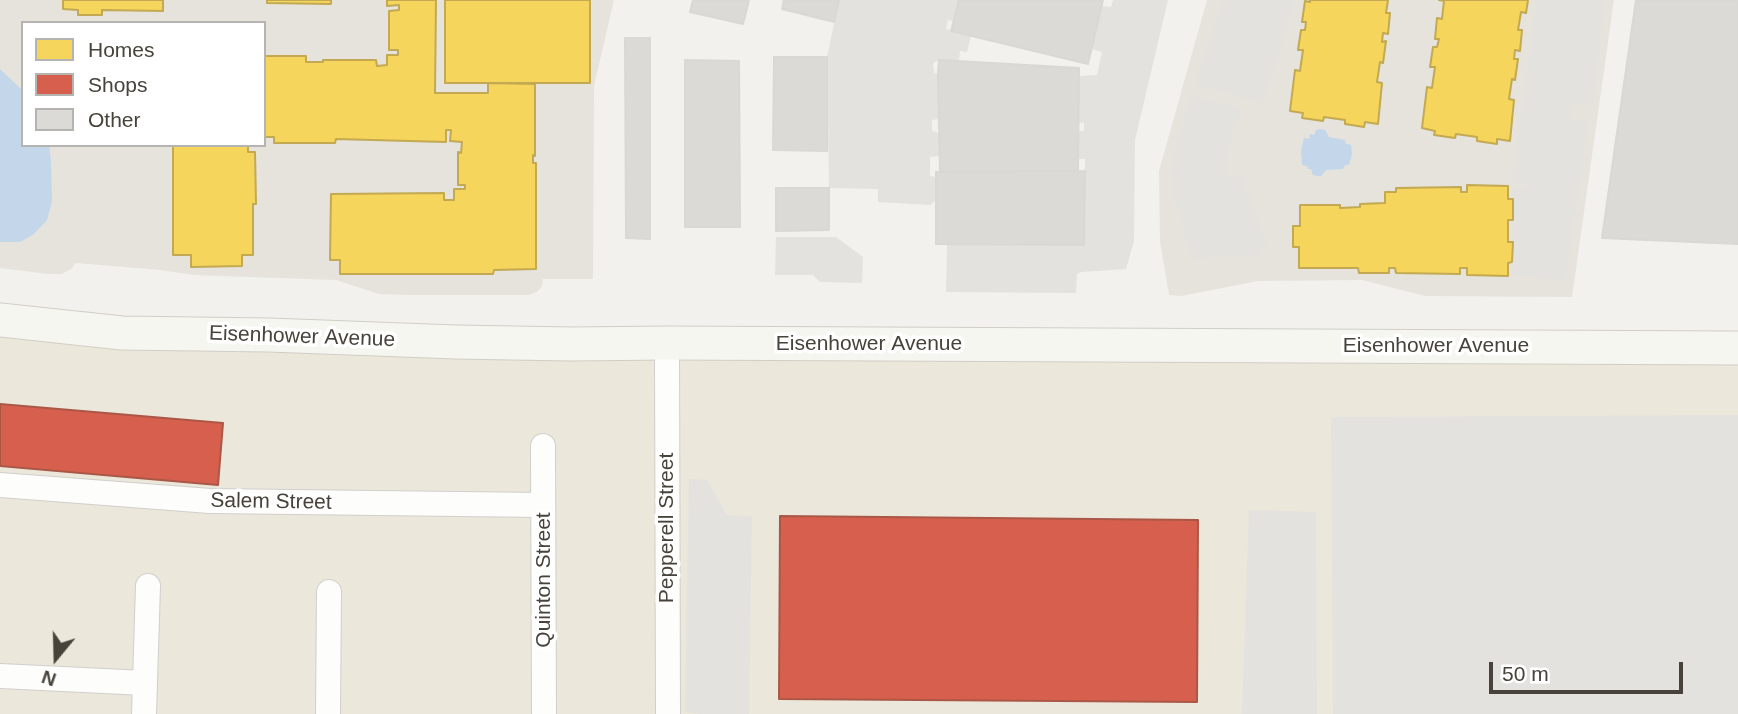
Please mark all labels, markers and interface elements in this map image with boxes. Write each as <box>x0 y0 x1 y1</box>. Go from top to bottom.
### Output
legend <box>21 21 266 147</box>
text: Homes <box>88 38 155 61</box>
text: Shops <box>88 73 148 96</box>
text: Other <box>88 108 141 131</box>
street label: Eisenhower Avenue <box>208 321 396 353</box>
street label: Eisenhower Avenue <box>776 331 962 357</box>
street label: Eisenhower Avenue <box>1343 333 1529 359</box>
street label: Pepperell Street <box>654 453 680 603</box>
street label: Salem Street <box>210 488 332 516</box>
street label: Quinton Street <box>531 512 557 648</box>
north arrow <box>21 623 91 693</box>
scale bar <box>1493 648 1687 692</box>
text: 50 m <box>1502 662 1549 685</box>
text: N <box>39 666 59 690</box>

